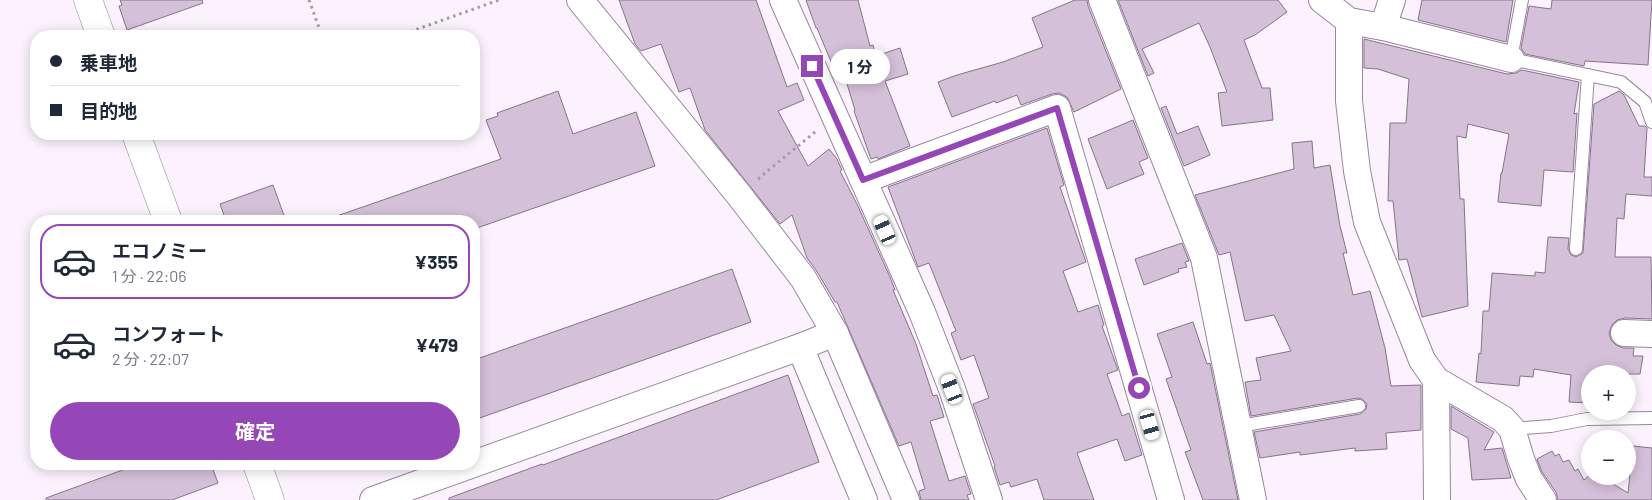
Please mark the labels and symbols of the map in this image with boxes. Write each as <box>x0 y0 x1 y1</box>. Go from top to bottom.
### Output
callout: 1 分 <box>830 48 890 84</box>
route end <box>801 55 823 77</box>
car <box>872 213 897 247</box>
car <box>939 372 964 406</box>
route start <box>1128 377 1150 399</box>
car <box>1138 409 1161 441</box>

